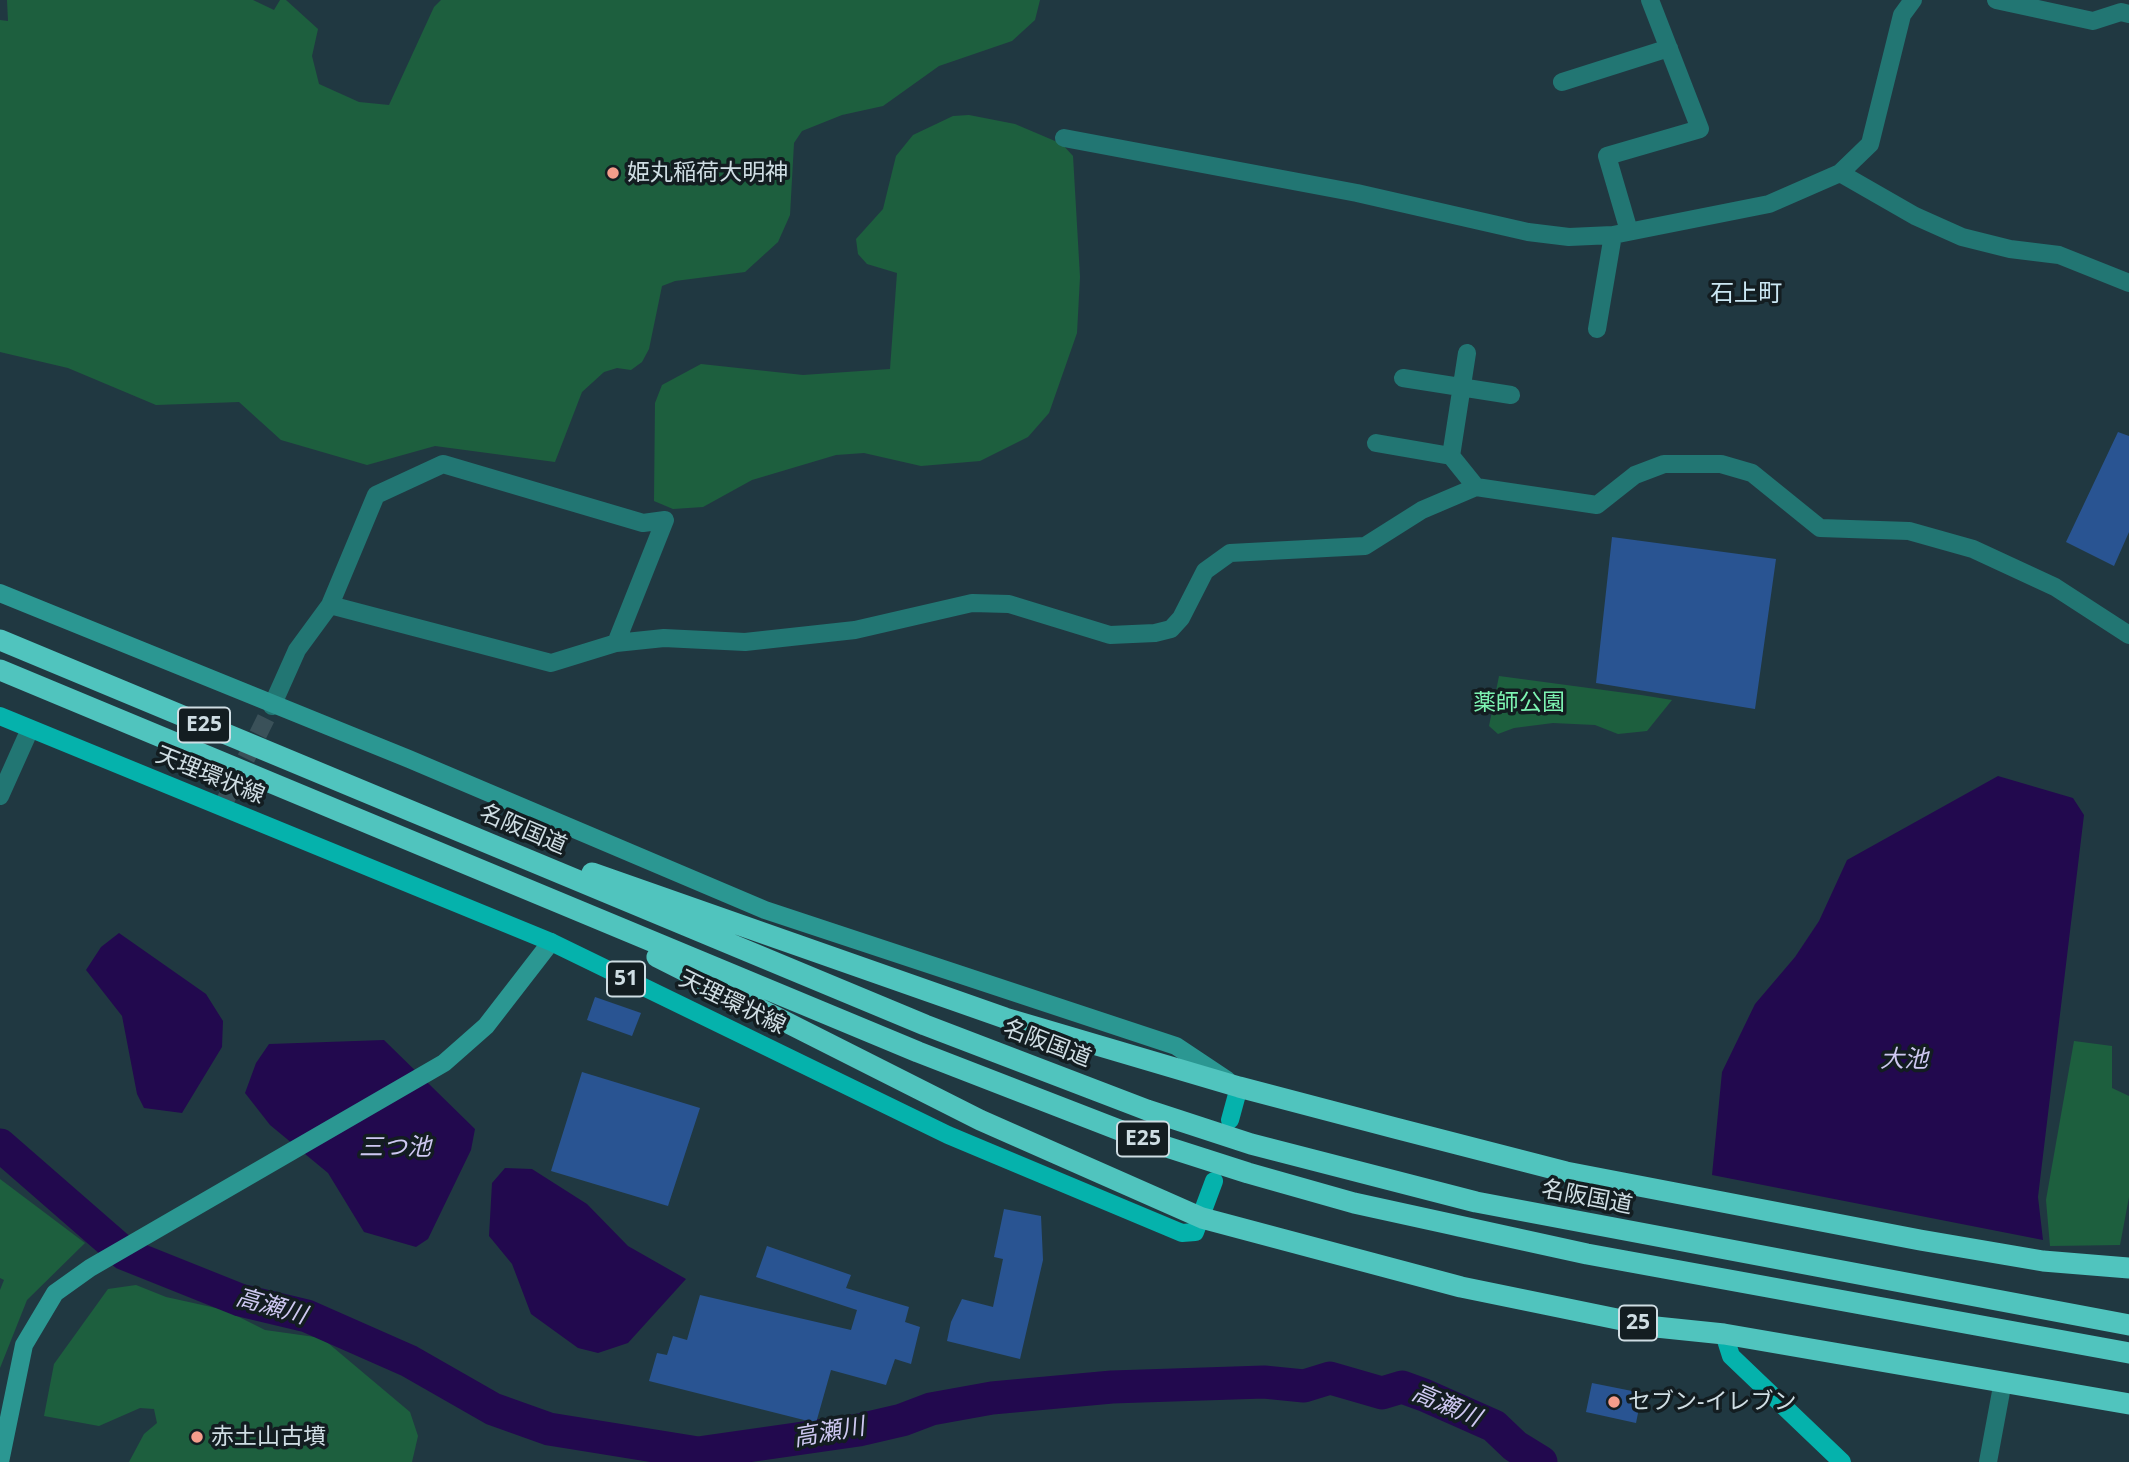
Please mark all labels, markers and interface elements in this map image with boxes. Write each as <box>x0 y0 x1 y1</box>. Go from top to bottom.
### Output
place label: 姫丸稲荷大明神 <box>627 159 788 187</box>
marker: 姫丸稲荷大明神 <box>605 165 621 181</box>
district label: 石上町 <box>1710 280 1782 308</box>
park label: 薬師公園 <box>1473 689 1565 717</box>
road number: E25 <box>178 708 230 742</box>
street label: 天理環状線 <box>152 742 268 810</box>
street label: 名阪国道 <box>475 799 571 861</box>
road number: 51 <box>607 962 645 996</box>
street label: 天理環状線 <box>674 965 790 1041</box>
street label: 名阪国道 <box>999 1015 1095 1073</box>
water label: 大池 <box>1880 1046 1928 1074</box>
road number: E25 <box>1117 1122 1169 1156</box>
water label: 三つ池 <box>359 1134 431 1162</box>
street label: 名阪国道 <box>1539 1176 1635 1220</box>
water label: 高瀬川 <box>232 1283 310 1331</box>
road number: 25 <box>1619 1306 1657 1340</box>
water label: 高瀬川 <box>1407 1379 1485 1433</box>
place label: セブン-イレブン <box>1628 1388 1796 1416</box>
marker: セブン-イレブン <box>1606 1394 1622 1410</box>
water label: 高瀬川 <box>791 1413 867 1453</box>
place label: 赤土山古墳 <box>211 1423 326 1451</box>
marker: 赤土山古墳 <box>189 1429 205 1445</box>

